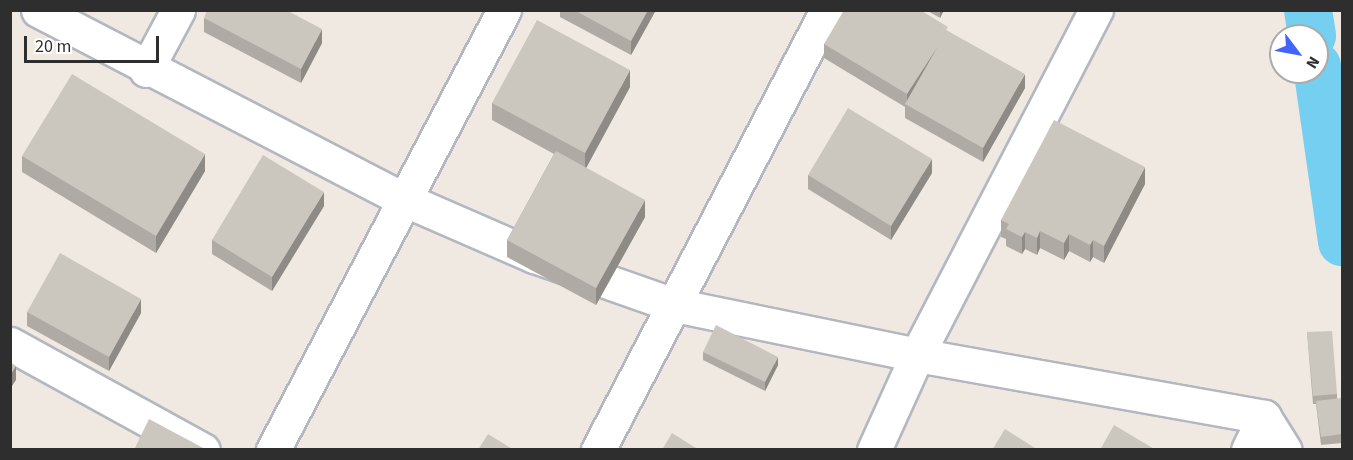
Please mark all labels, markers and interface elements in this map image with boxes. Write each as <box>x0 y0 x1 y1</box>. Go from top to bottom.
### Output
scale bar <box>27 24 162 62</box>
north arrow <box>1269 24 1329 84</box>
text: 20 m <box>35 34 71 59</box>
text: N <box>1300 52 1325 73</box>

